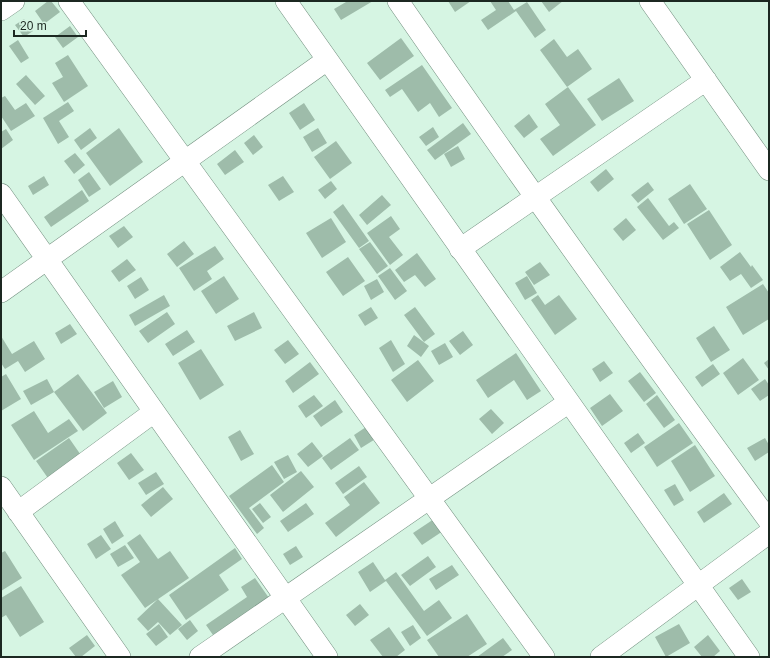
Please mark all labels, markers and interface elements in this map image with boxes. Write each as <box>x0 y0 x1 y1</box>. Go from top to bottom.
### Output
scale bar <box>14 12 86 38</box>
text: 20 m <box>20 19 47 33</box>

